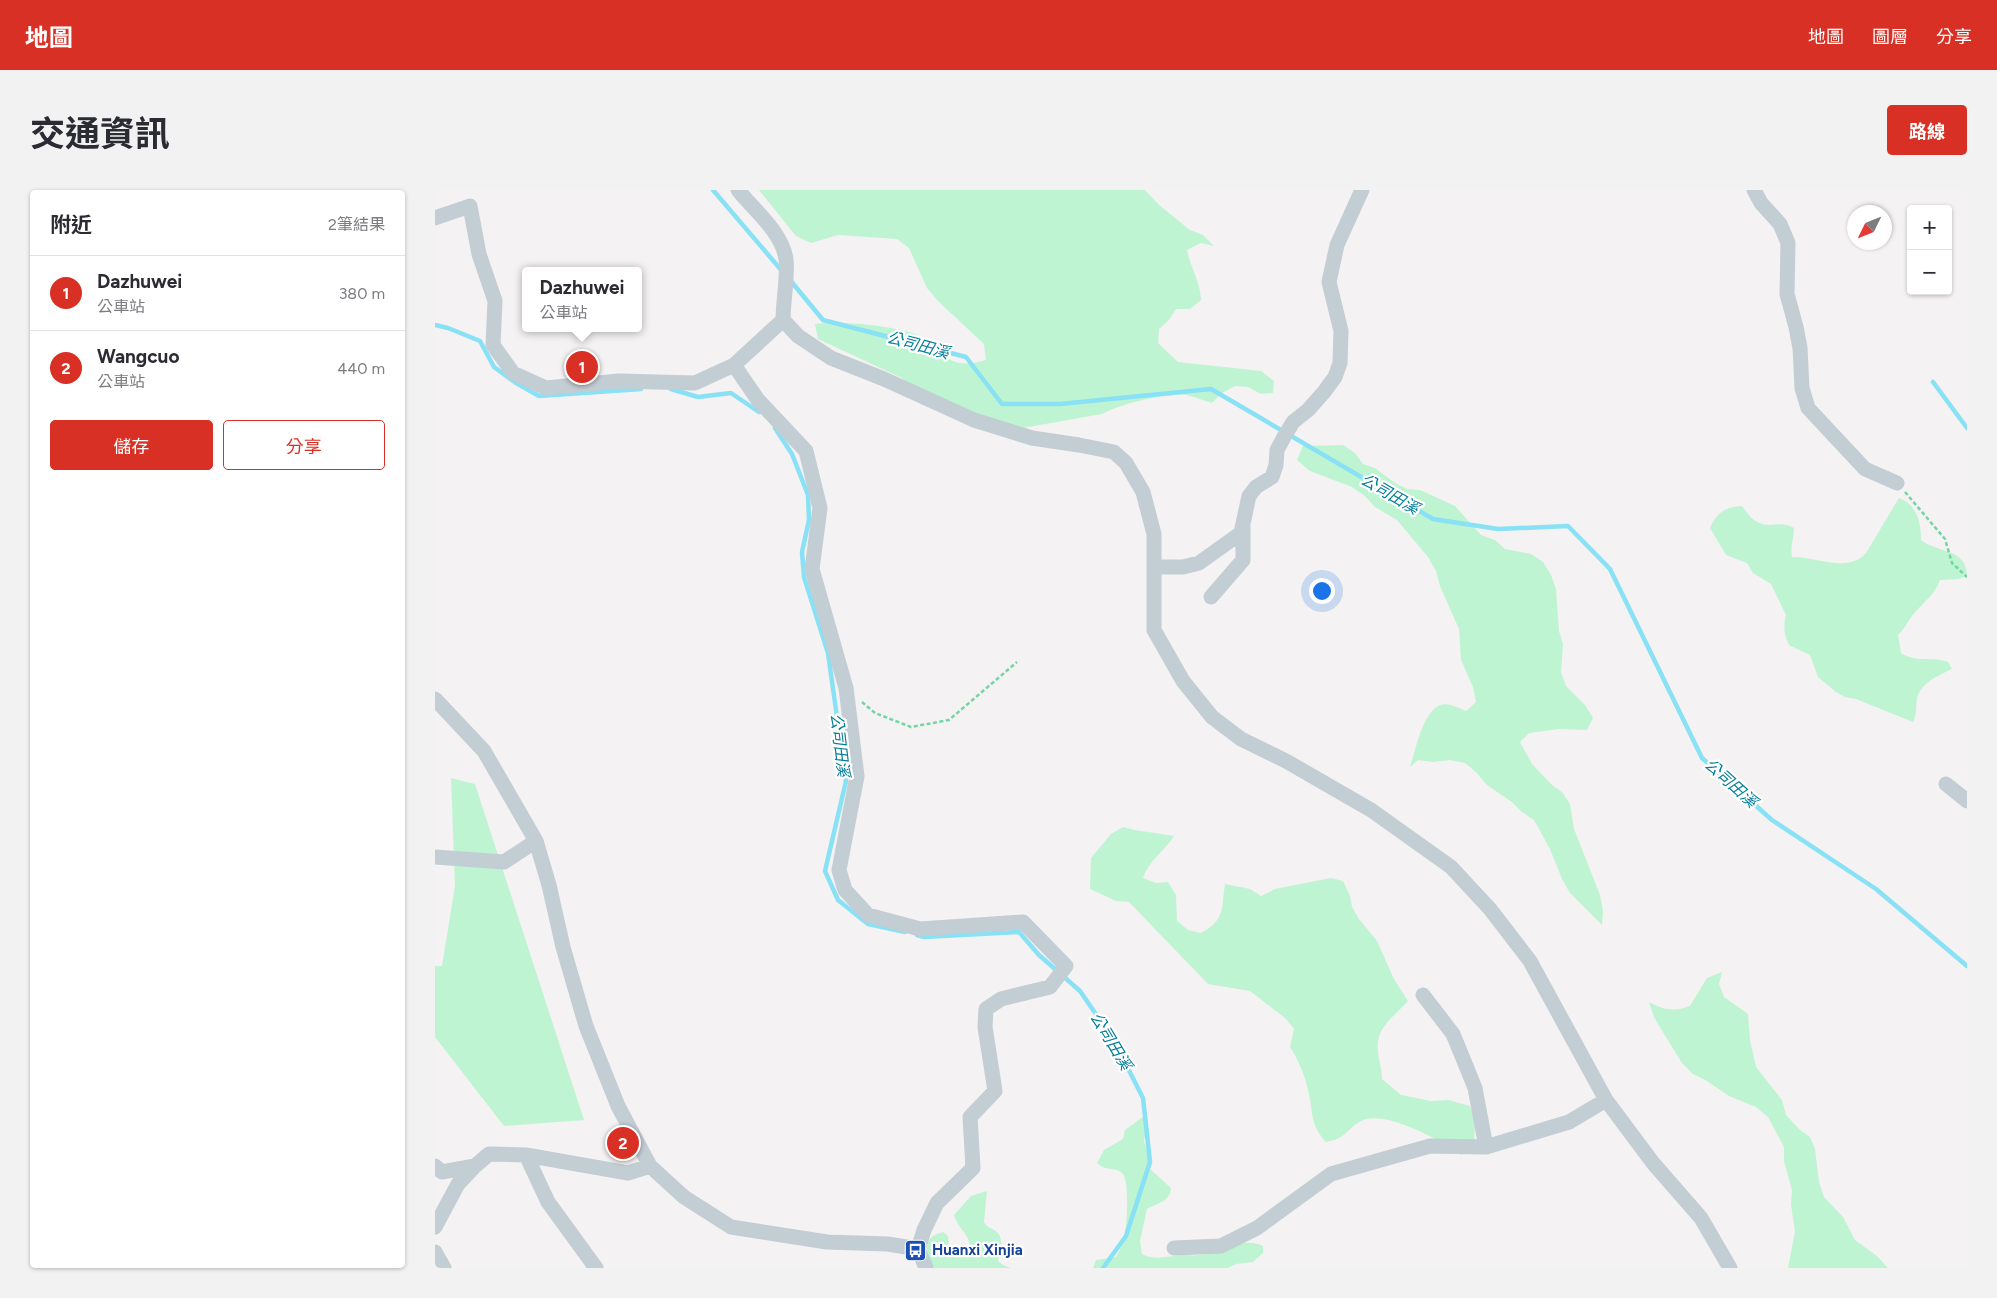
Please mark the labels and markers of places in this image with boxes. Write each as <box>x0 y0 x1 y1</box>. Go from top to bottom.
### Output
pin: 1 <box>566 348 598 386</box>
pin: 2 <box>607 1124 639 1162</box>
bus stop icon: Huanxi Xinjia <box>904 1238 928 1262</box>
place label: Huanxi Xinjia <box>932 1241 1023 1259</box>

